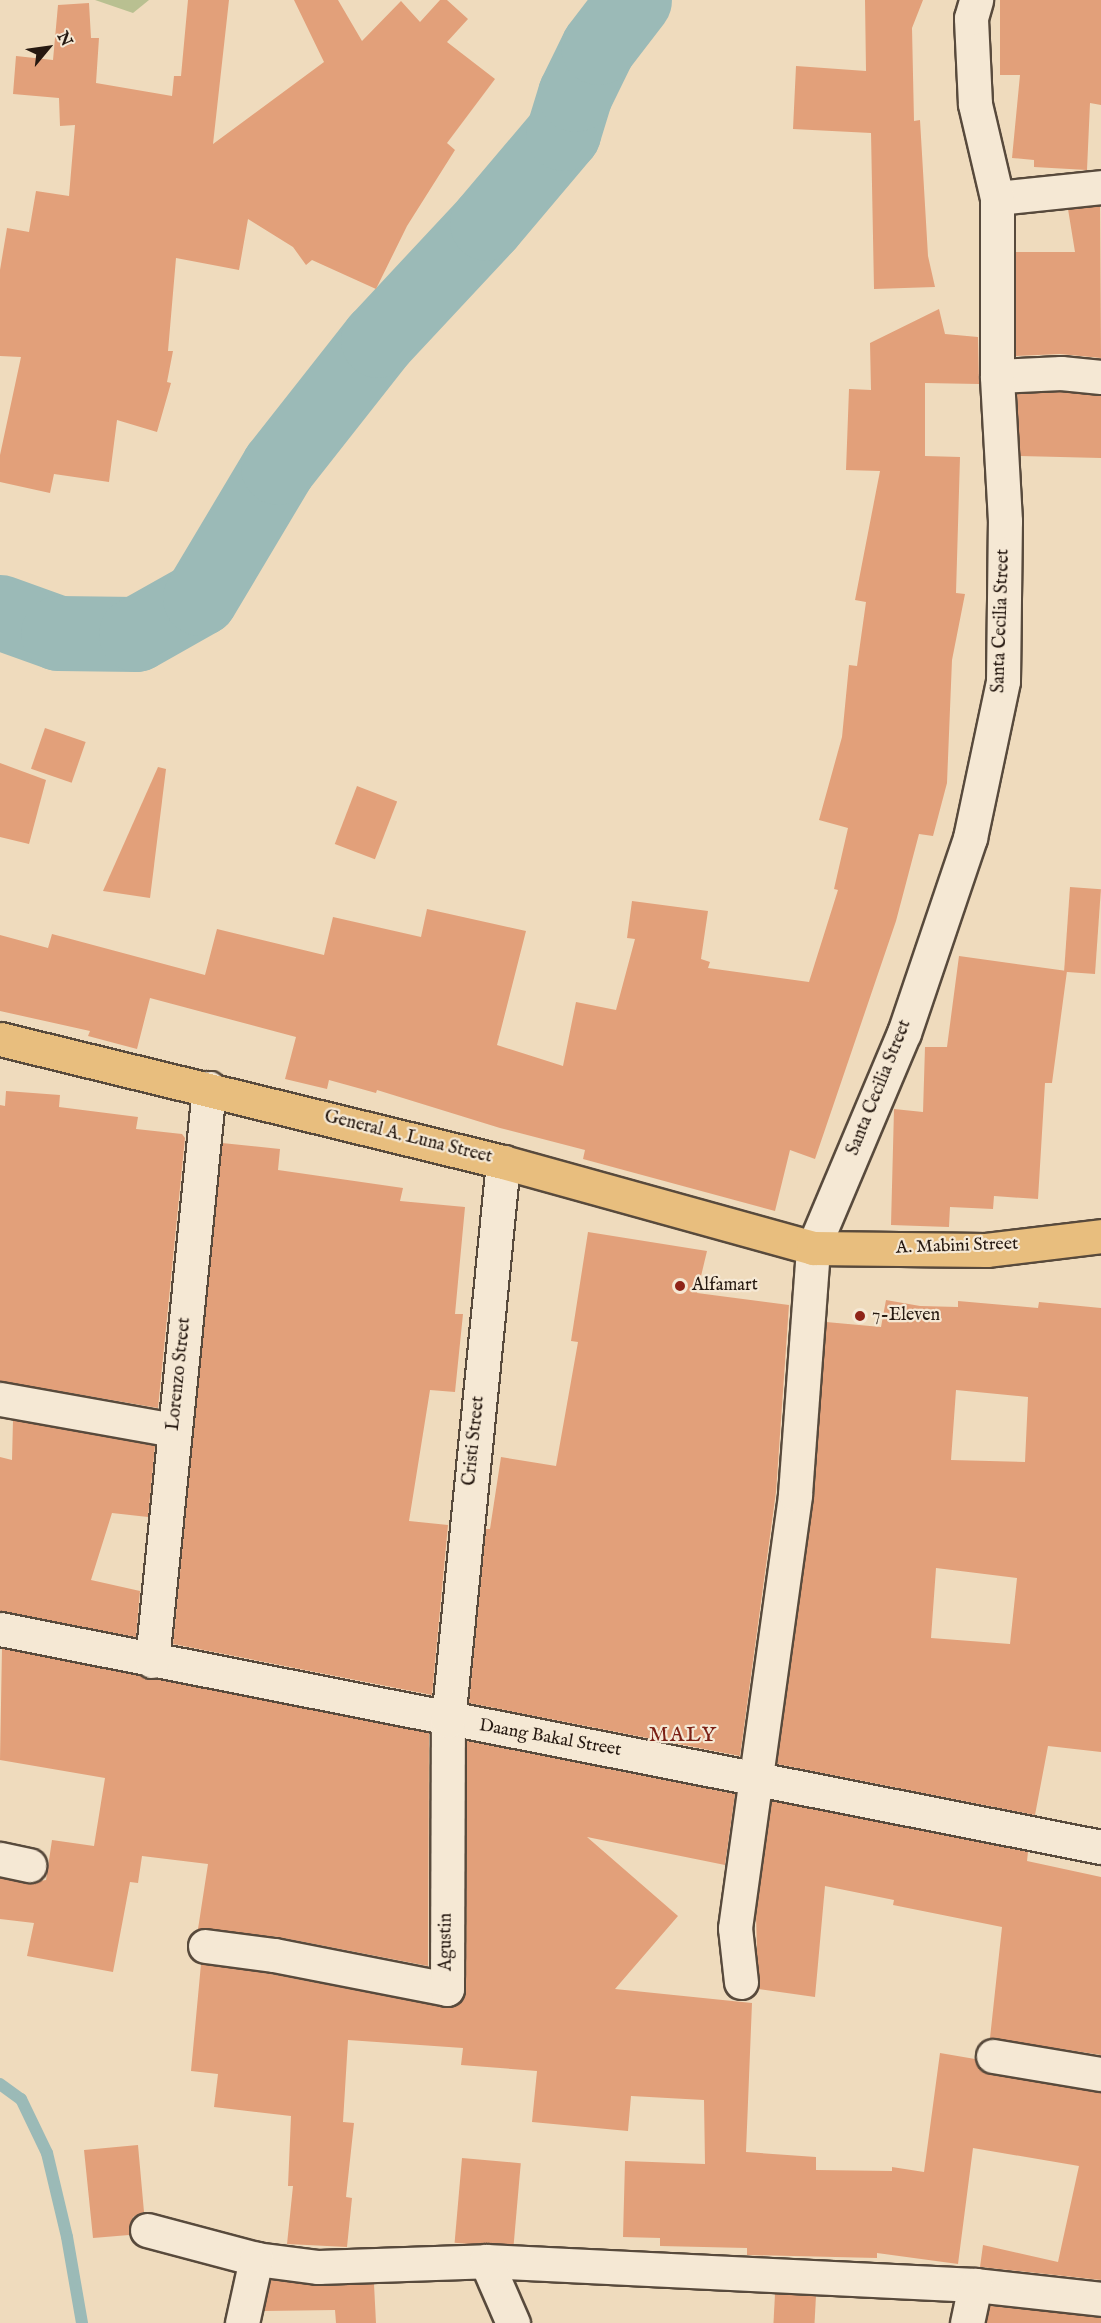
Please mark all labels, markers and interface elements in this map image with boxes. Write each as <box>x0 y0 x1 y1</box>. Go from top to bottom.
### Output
north arrow <box>18 18 78 78</box>
text: N <box>52 28 76 50</box>
street label: Santa Cecilia Street <box>989 549 1015 693</box>
street label: Santa Cecilia Street <box>843 1017 917 1159</box>
street label: General A. Luna Street <box>322 1107 494 1169</box>
street label: A. Mabini Street <box>895 1234 1019 1260</box>
place label: Alfamart <box>692 1275 758 1297</box>
marker: Alfamart <box>673 1279 687 1293</box>
place label: 7-Eleven <box>872 1305 940 1327</box>
marker: 7-Eleven <box>853 1309 867 1323</box>
street label: Lorenzo Street <box>163 1316 197 1432</box>
street label: Cristi Street <box>460 1395 490 1487</box>
street label: Daang Bakal Street <box>477 1716 623 1762</box>
district label: MALY <box>649 1723 717 1749</box>
street label: Agustin <box>436 1913 458 1971</box>

